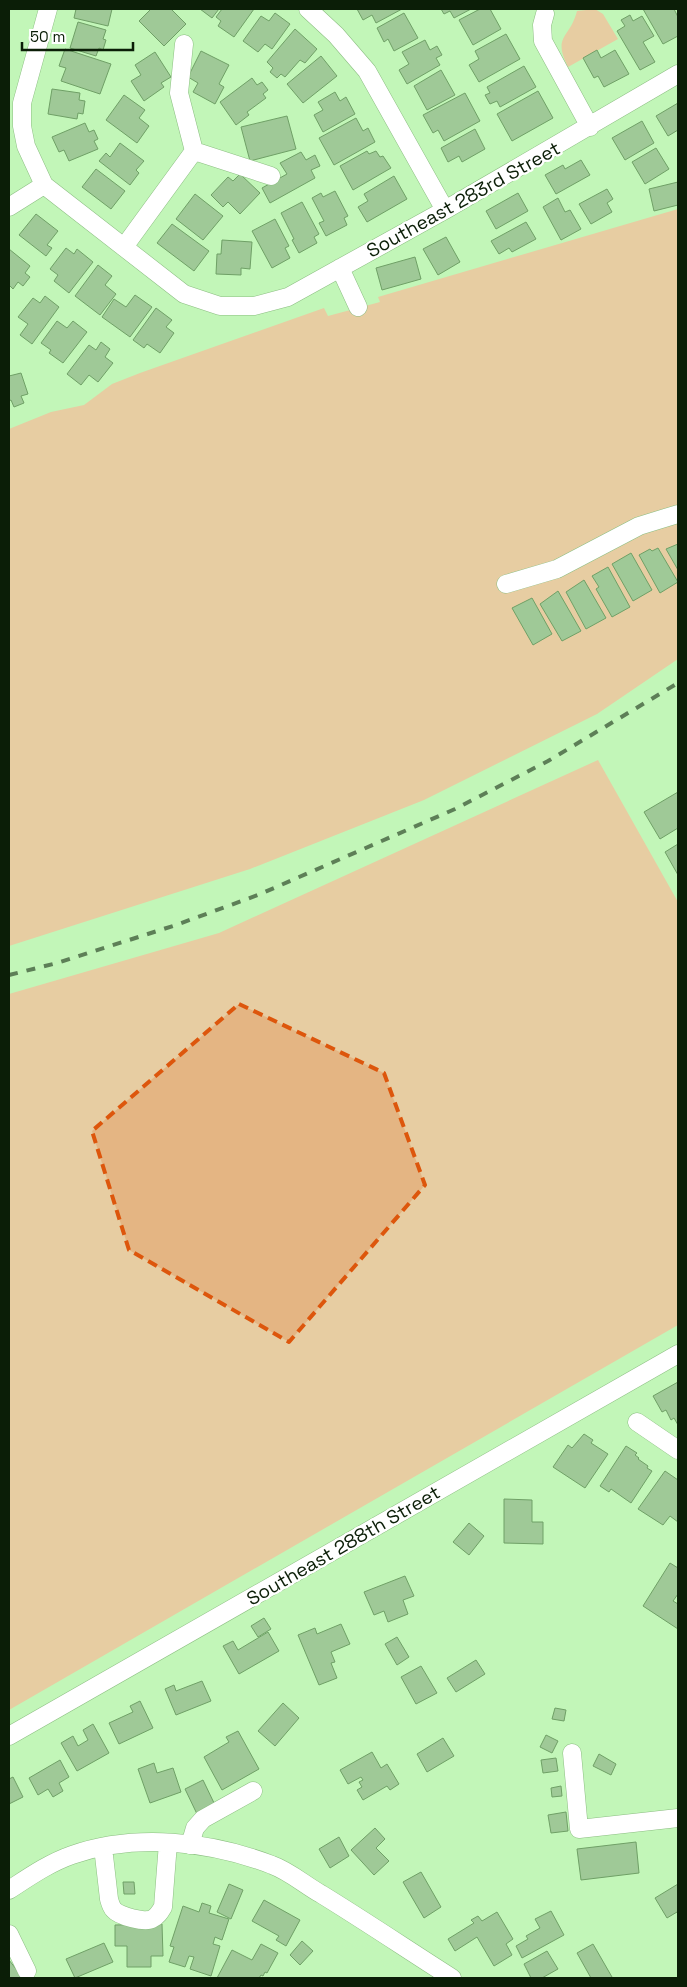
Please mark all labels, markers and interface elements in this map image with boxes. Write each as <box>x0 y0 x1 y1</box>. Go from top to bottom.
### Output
scale bar <box>22 20 134 52</box>
text: 50 m <box>30 27 65 46</box>
street label: Southeast 283rd Street <box>362 136 565 263</box>
street label: Southeast 288th Street <box>242 1480 444 1611</box>

